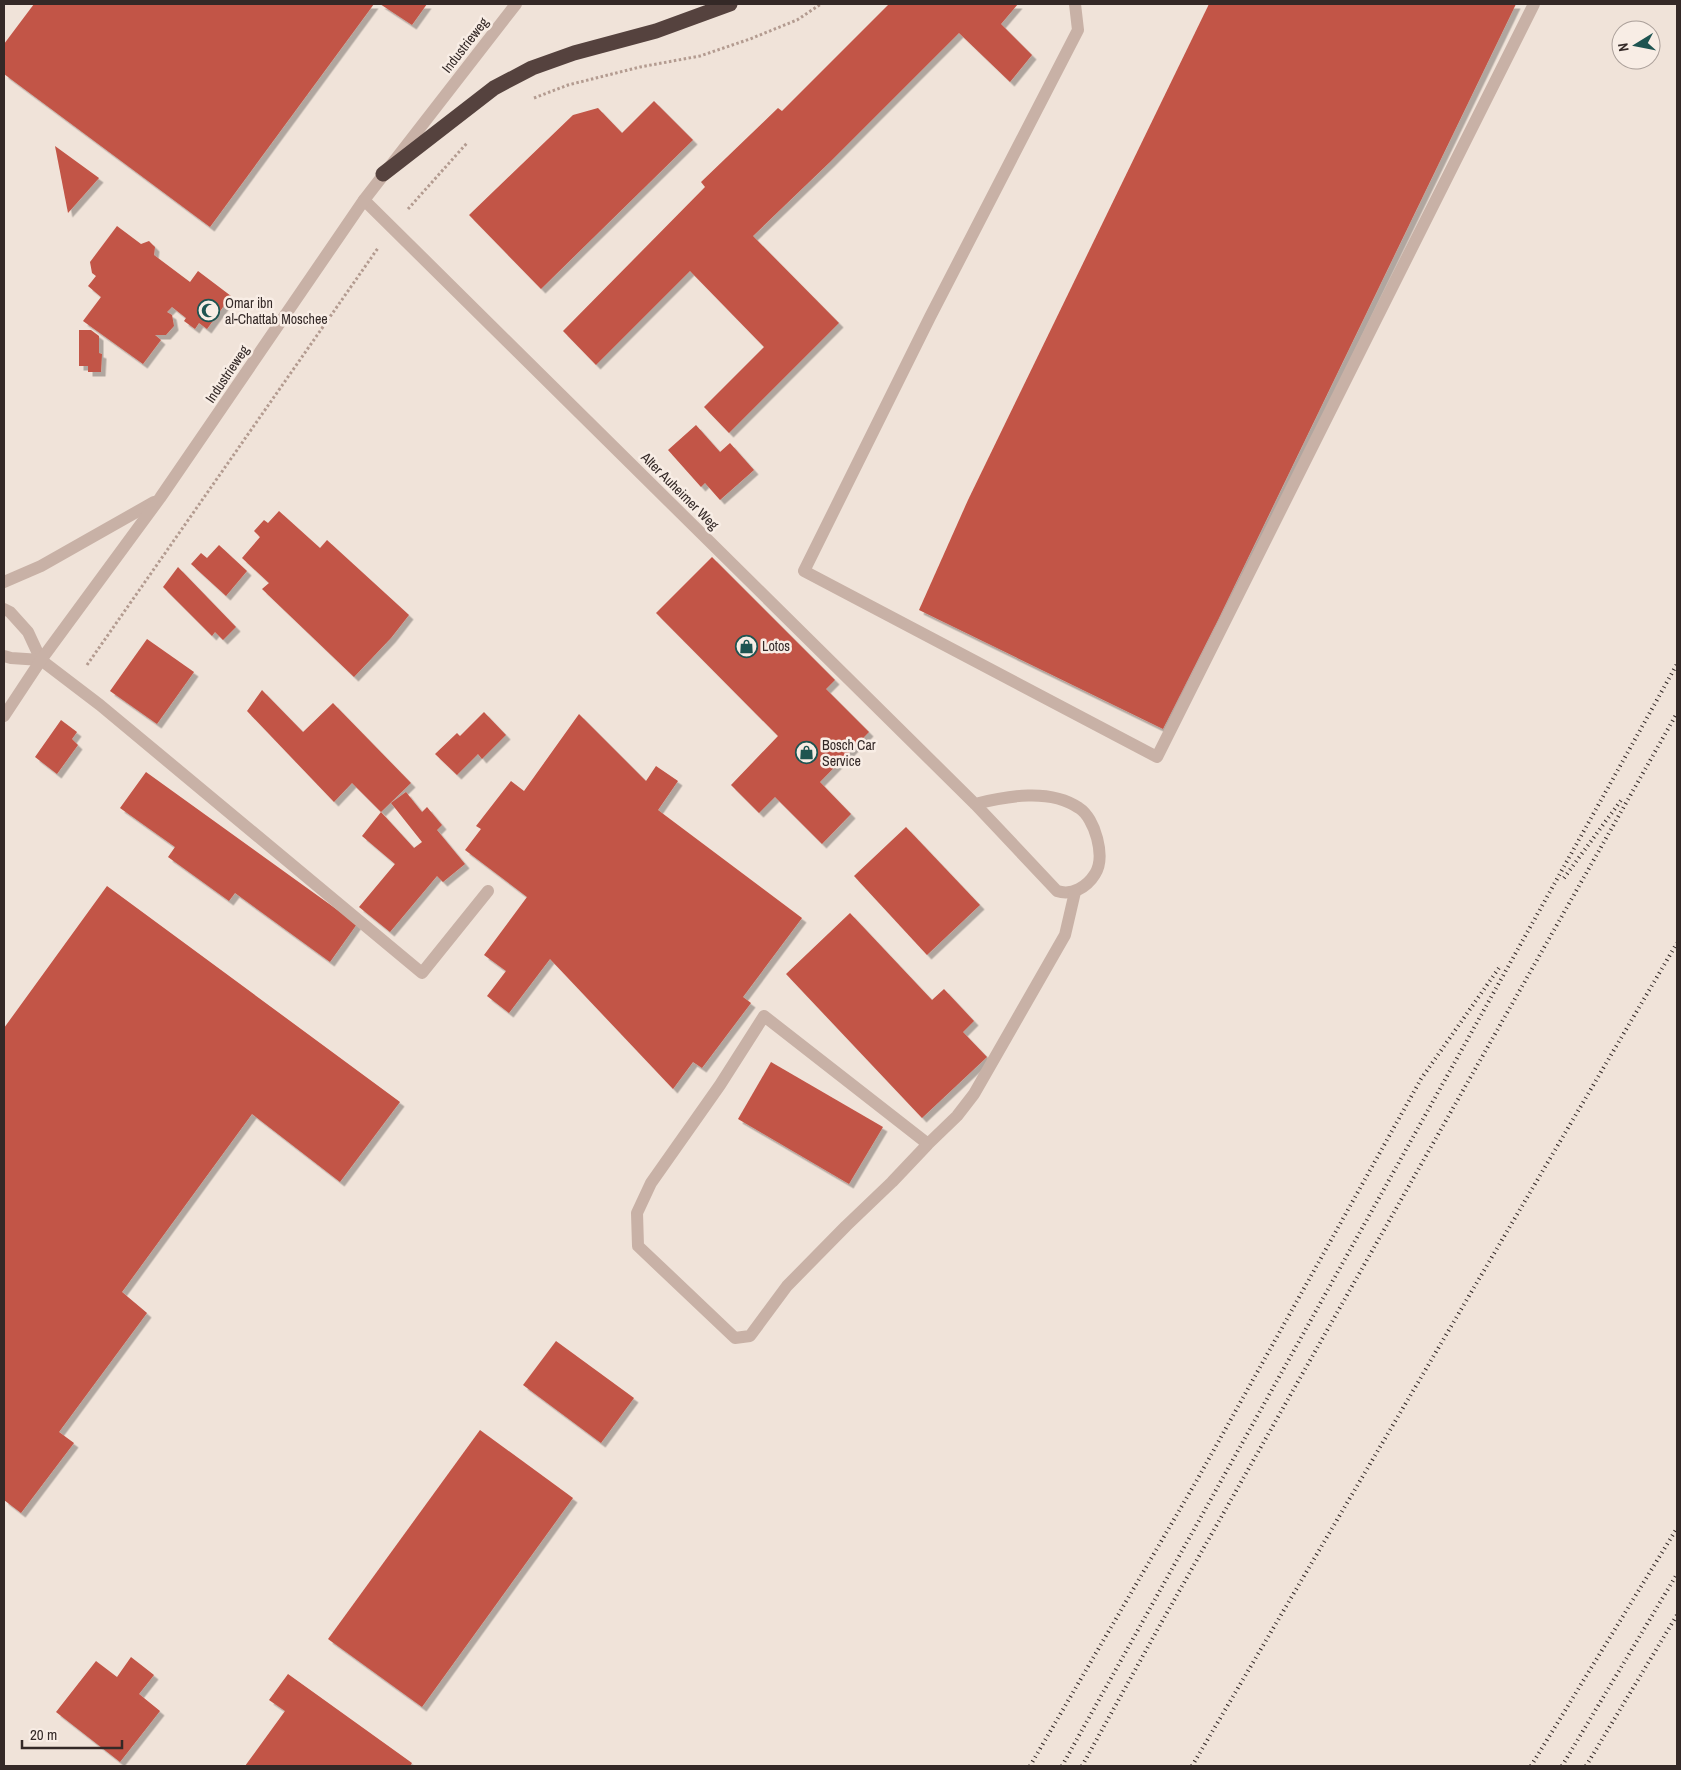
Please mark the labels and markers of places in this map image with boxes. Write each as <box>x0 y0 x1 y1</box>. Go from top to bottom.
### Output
place label: Omar ibn al-Chattab Moschee <box>225 294 328 328</box>
mosque icon: Omar ibn al-Chattab Moschee <box>197 299 221 323</box>
shop icon: Lotos <box>734 634 758 658</box>
place label: Lotos <box>762 637 790 655</box>
place label: Bosch Car Service <box>822 736 876 770</box>
shop icon: Bosch Car Service <box>794 741 818 765</box>

